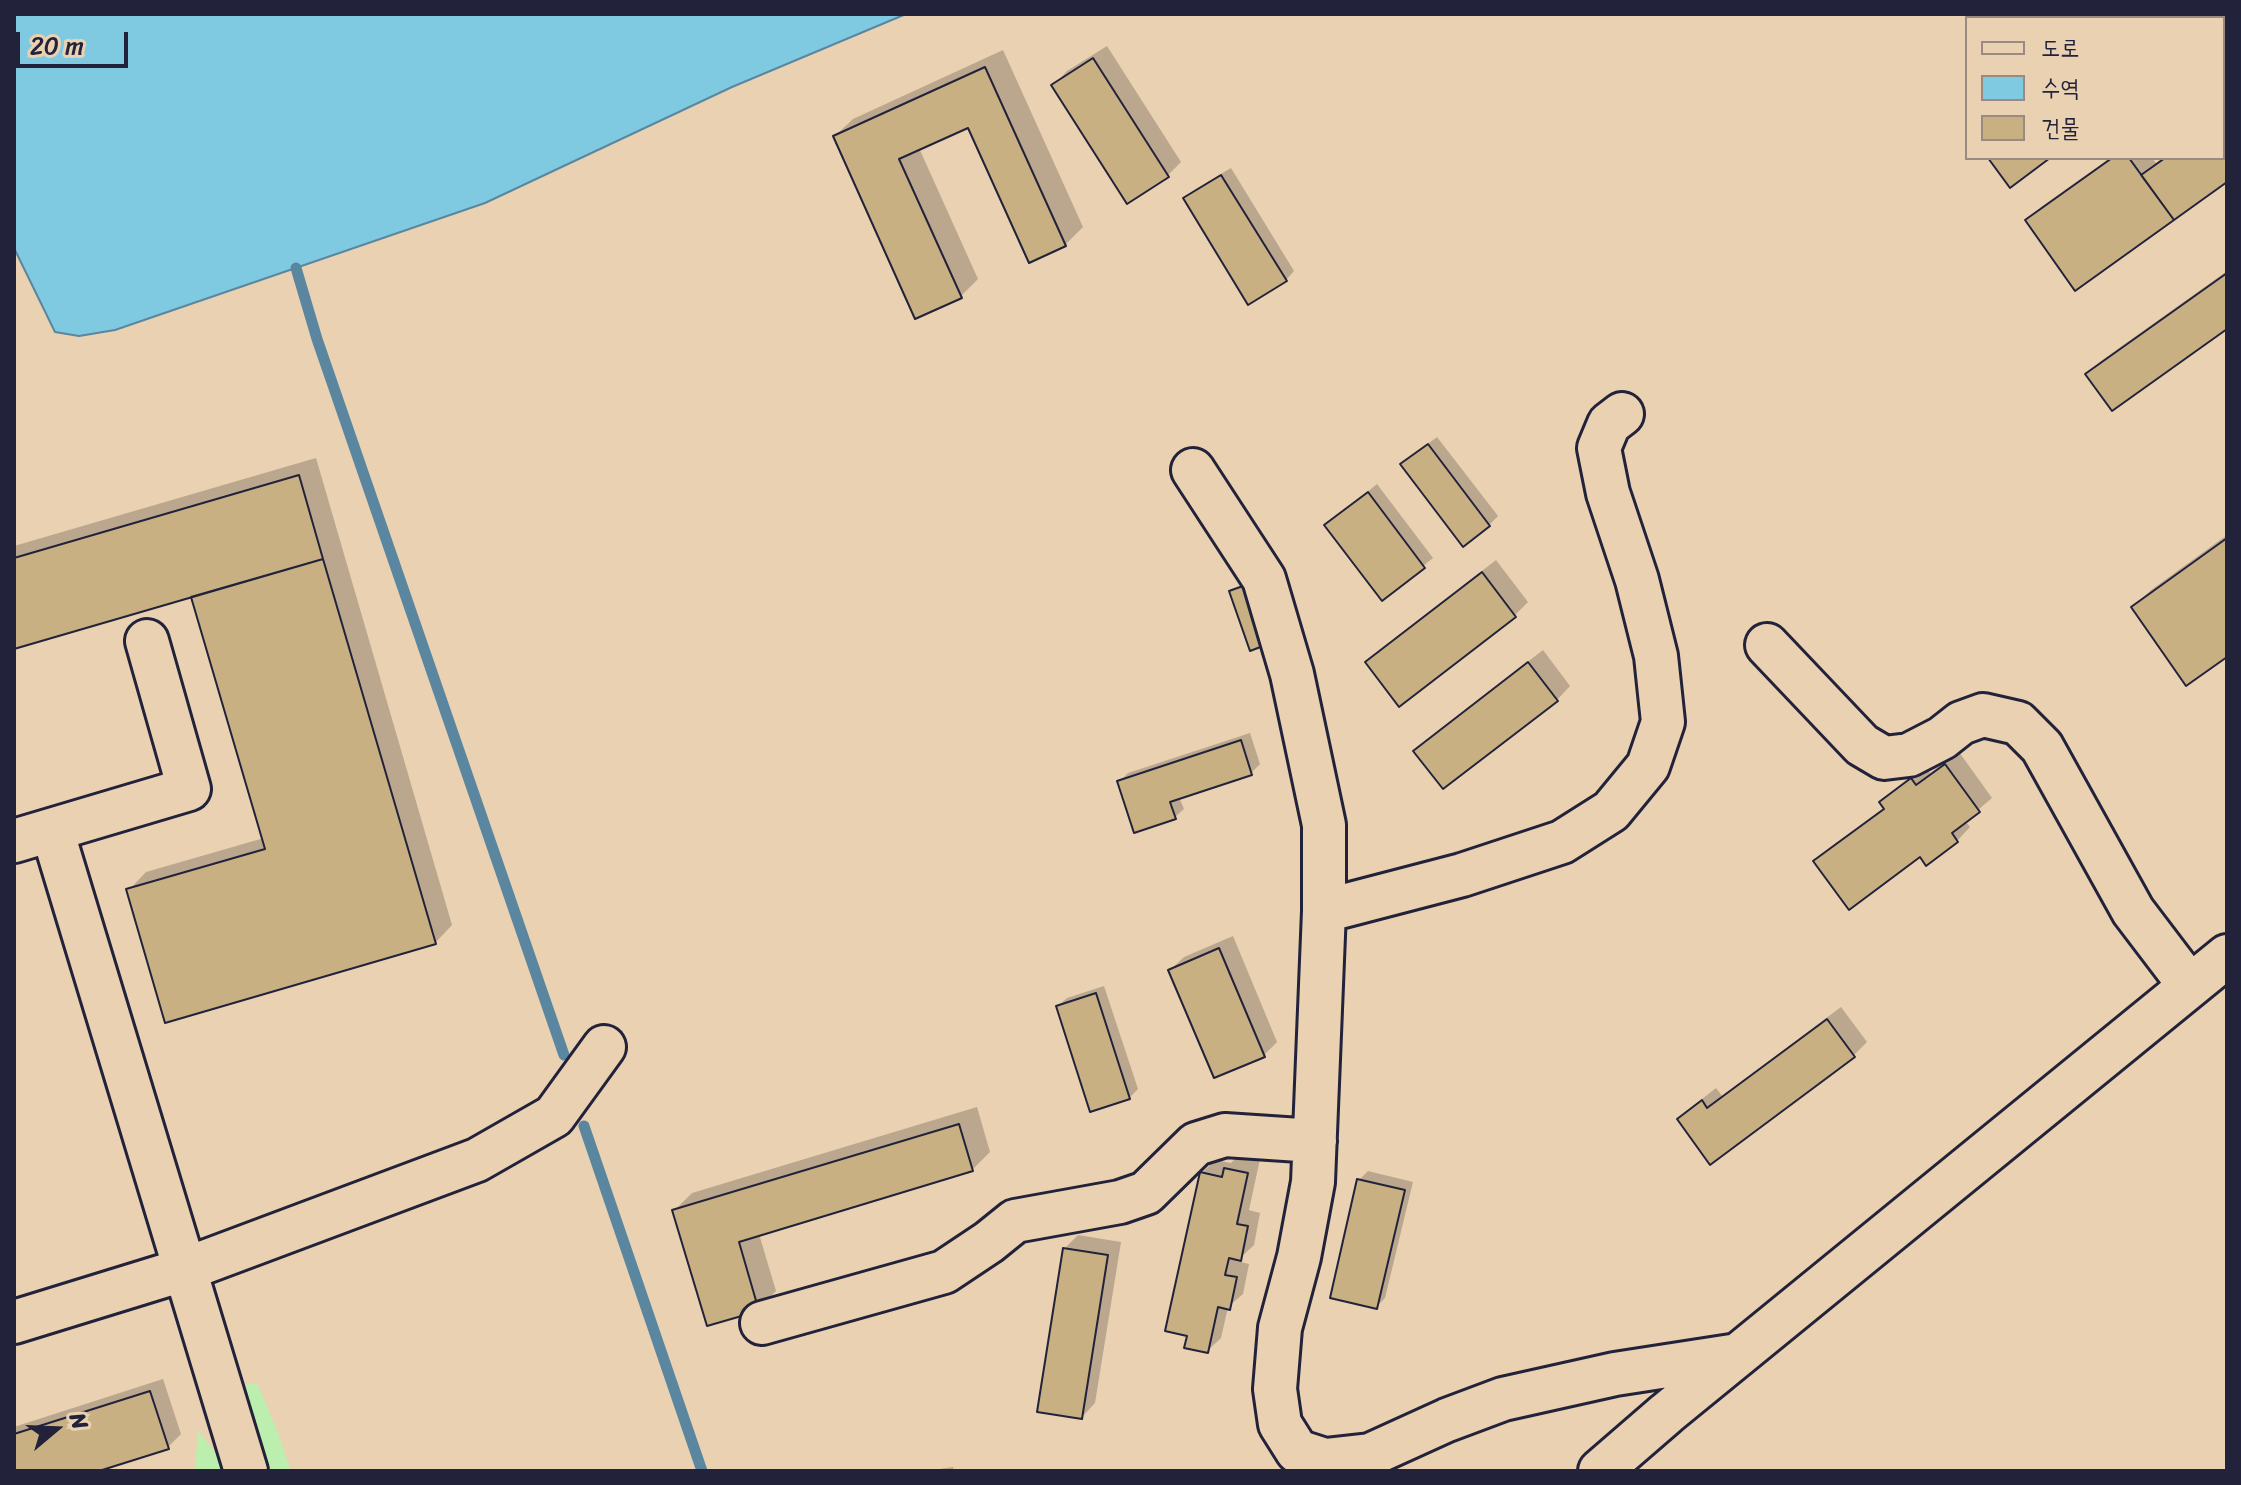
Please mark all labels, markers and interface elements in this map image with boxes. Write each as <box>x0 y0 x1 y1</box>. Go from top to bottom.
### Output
scale bar <box>20 16 132 66</box>
legend <box>1965 16 2225 160</box>
text: 20 m <box>30 25 84 67</box>
text: 도로 <box>2041 27 2080 69</box>
text: 수역 <box>2041 67 2080 109</box>
text: 건물 <box>2041 107 2080 149</box>
north arrow <box>16 1389 96 1469</box>
text: N <box>58 1407 100 1435</box>

